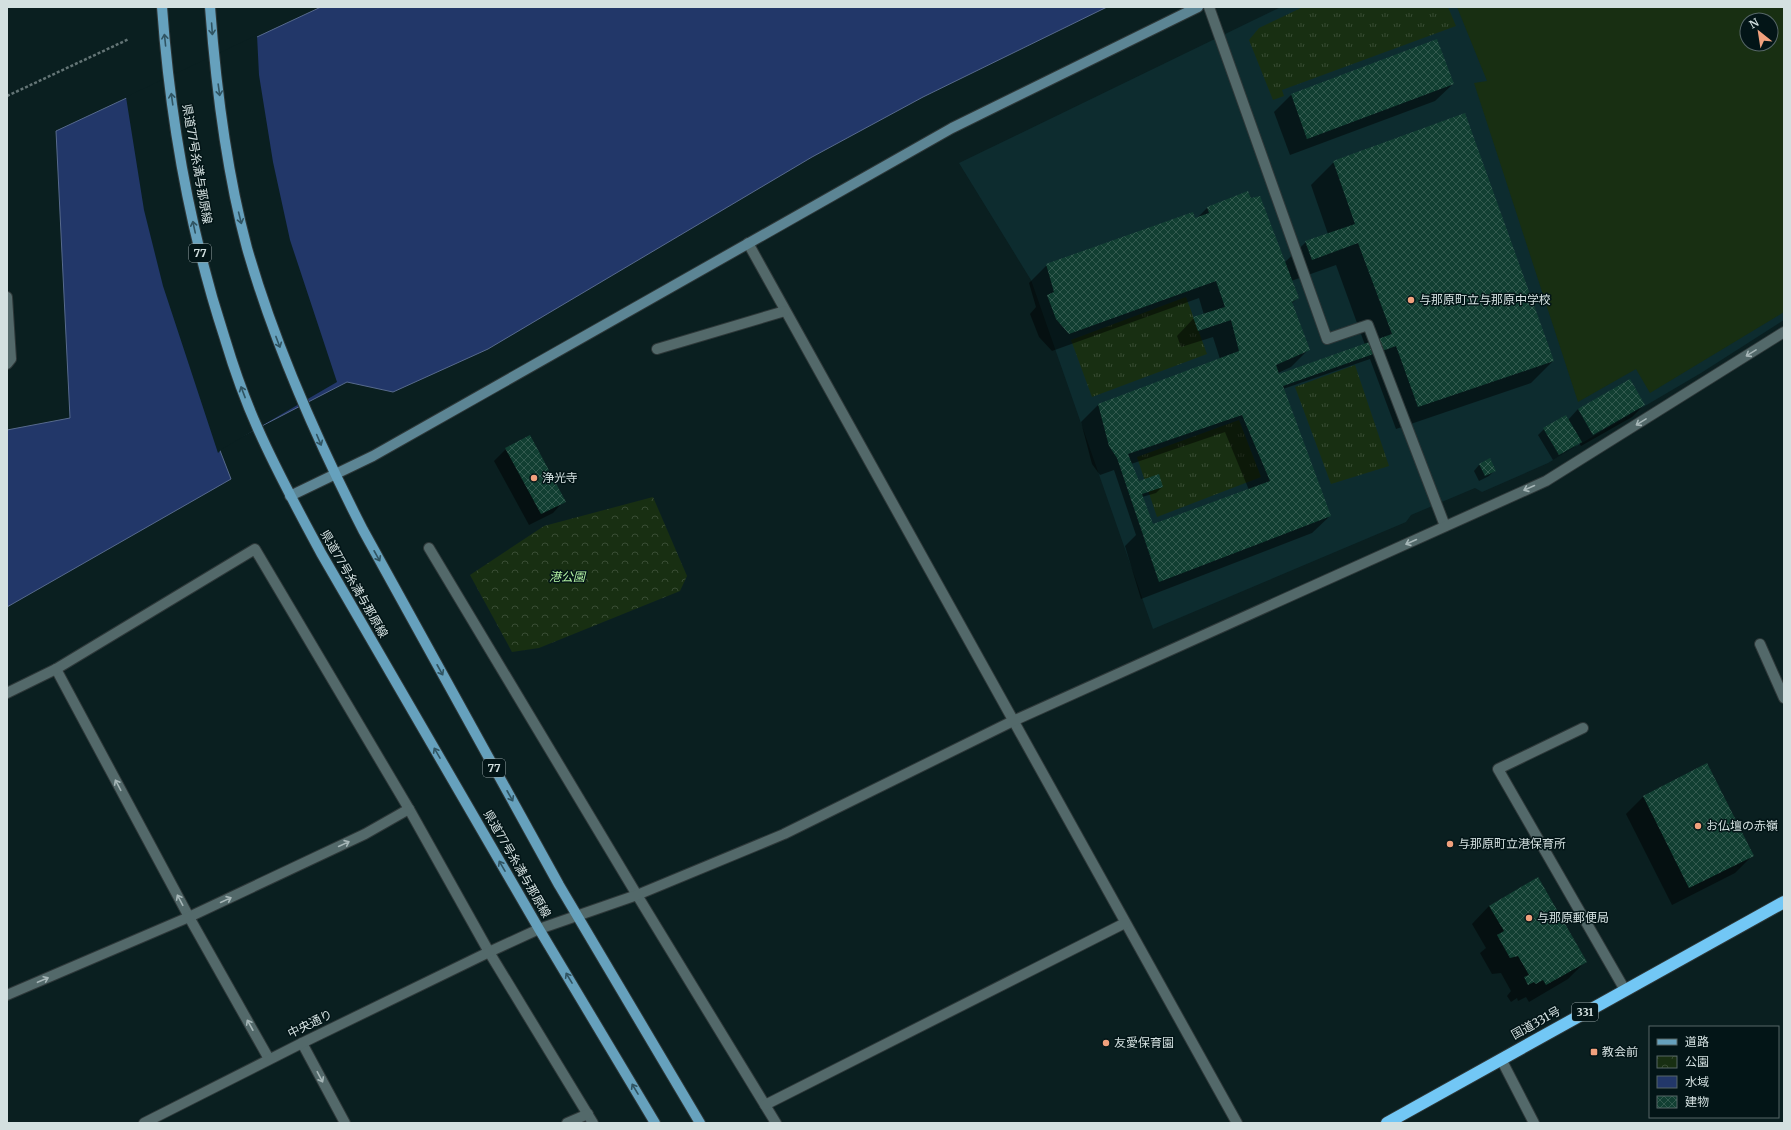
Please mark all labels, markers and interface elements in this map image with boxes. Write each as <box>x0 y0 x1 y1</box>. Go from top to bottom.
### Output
north arrow <box>1739 12 1779 52</box>
text: N <box>1747 15 1762 32</box>
one-way arrow <box>208 22 215 35</box>
one-way arrow <box>162 34 169 47</box>
one-way arrow <box>215 83 223 96</box>
one-way arrow <box>168 93 176 106</box>
street label: 県道77号糸満与那原線 <box>180 103 215 225</box>
one-way arrow <box>236 212 244 225</box>
one-way arrow <box>190 221 198 234</box>
road number: 77 <box>189 244 211 262</box>
place label: 与那原町立与那原中学校 <box>1419 292 1551 307</box>
marker: 与那原町立与那原中学校 <box>1406 295 1416 305</box>
one-way arrow <box>275 336 283 348</box>
one-way arrow <box>1746 349 1757 357</box>
one-way arrow <box>239 386 247 398</box>
one-way arrow <box>1636 418 1647 426</box>
one-way arrow <box>316 434 324 446</box>
place label: 浄光寺 <box>542 470 578 485</box>
marker: 浄光寺 <box>529 473 539 483</box>
one-way arrow <box>1523 485 1535 493</box>
street label: 県道77号糸満与那原線 <box>318 527 391 640</box>
one-way arrow <box>1405 539 1417 546</box>
one-way arrow <box>374 550 382 562</box>
park label: 港公園 <box>549 569 587 584</box>
one-way arrow <box>437 664 445 676</box>
one-way arrow <box>433 747 441 759</box>
road number: 77 <box>483 759 505 777</box>
one-way arrow <box>114 779 122 791</box>
one-way arrow <box>507 790 514 802</box>
street label: 県道77号糸満与那原線 <box>481 807 554 920</box>
place label: お仏壇の赤嶺 <box>1706 818 1778 833</box>
marker: お仏壇の赤嶺 <box>1693 821 1703 831</box>
place label: 与那原町立港保育所 <box>1458 836 1566 851</box>
marker: 与那原町立港保育所 <box>1445 839 1455 849</box>
one-way arrow <box>337 840 349 847</box>
one-way arrow <box>498 860 506 872</box>
one-way arrow <box>176 894 183 906</box>
one-way arrow <box>220 896 232 903</box>
place label: 与那原郵便局 <box>1537 910 1609 925</box>
marker: 与那原郵便局 <box>1524 913 1534 923</box>
one-way arrow <box>564 972 572 984</box>
one-way arrow <box>36 976 48 983</box>
street label: 国道331号 <box>1508 1003 1563 1042</box>
road number: 331 <box>1572 1003 1598 1021</box>
street label: 中央通り <box>285 1006 335 1041</box>
one-way arrow <box>246 1019 254 1031</box>
legend <box>1649 1026 1779 1118</box>
text: 道路 <box>1685 1034 1709 1049</box>
place label: 友愛保育園 <box>1114 1035 1174 1050</box>
marker: 友愛保育園 <box>1101 1038 1111 1048</box>
place label: 教会前 <box>1602 1044 1638 1059</box>
marker: 教会前 <box>1589 1047 1599 1057</box>
text: 公園 <box>1685 1054 1709 1069</box>
one-way arrow <box>317 1071 325 1083</box>
text: 水域 <box>1685 1074 1709 1089</box>
one-way arrow <box>631 1084 639 1095</box>
text: 建物 <box>1685 1094 1709 1109</box>

